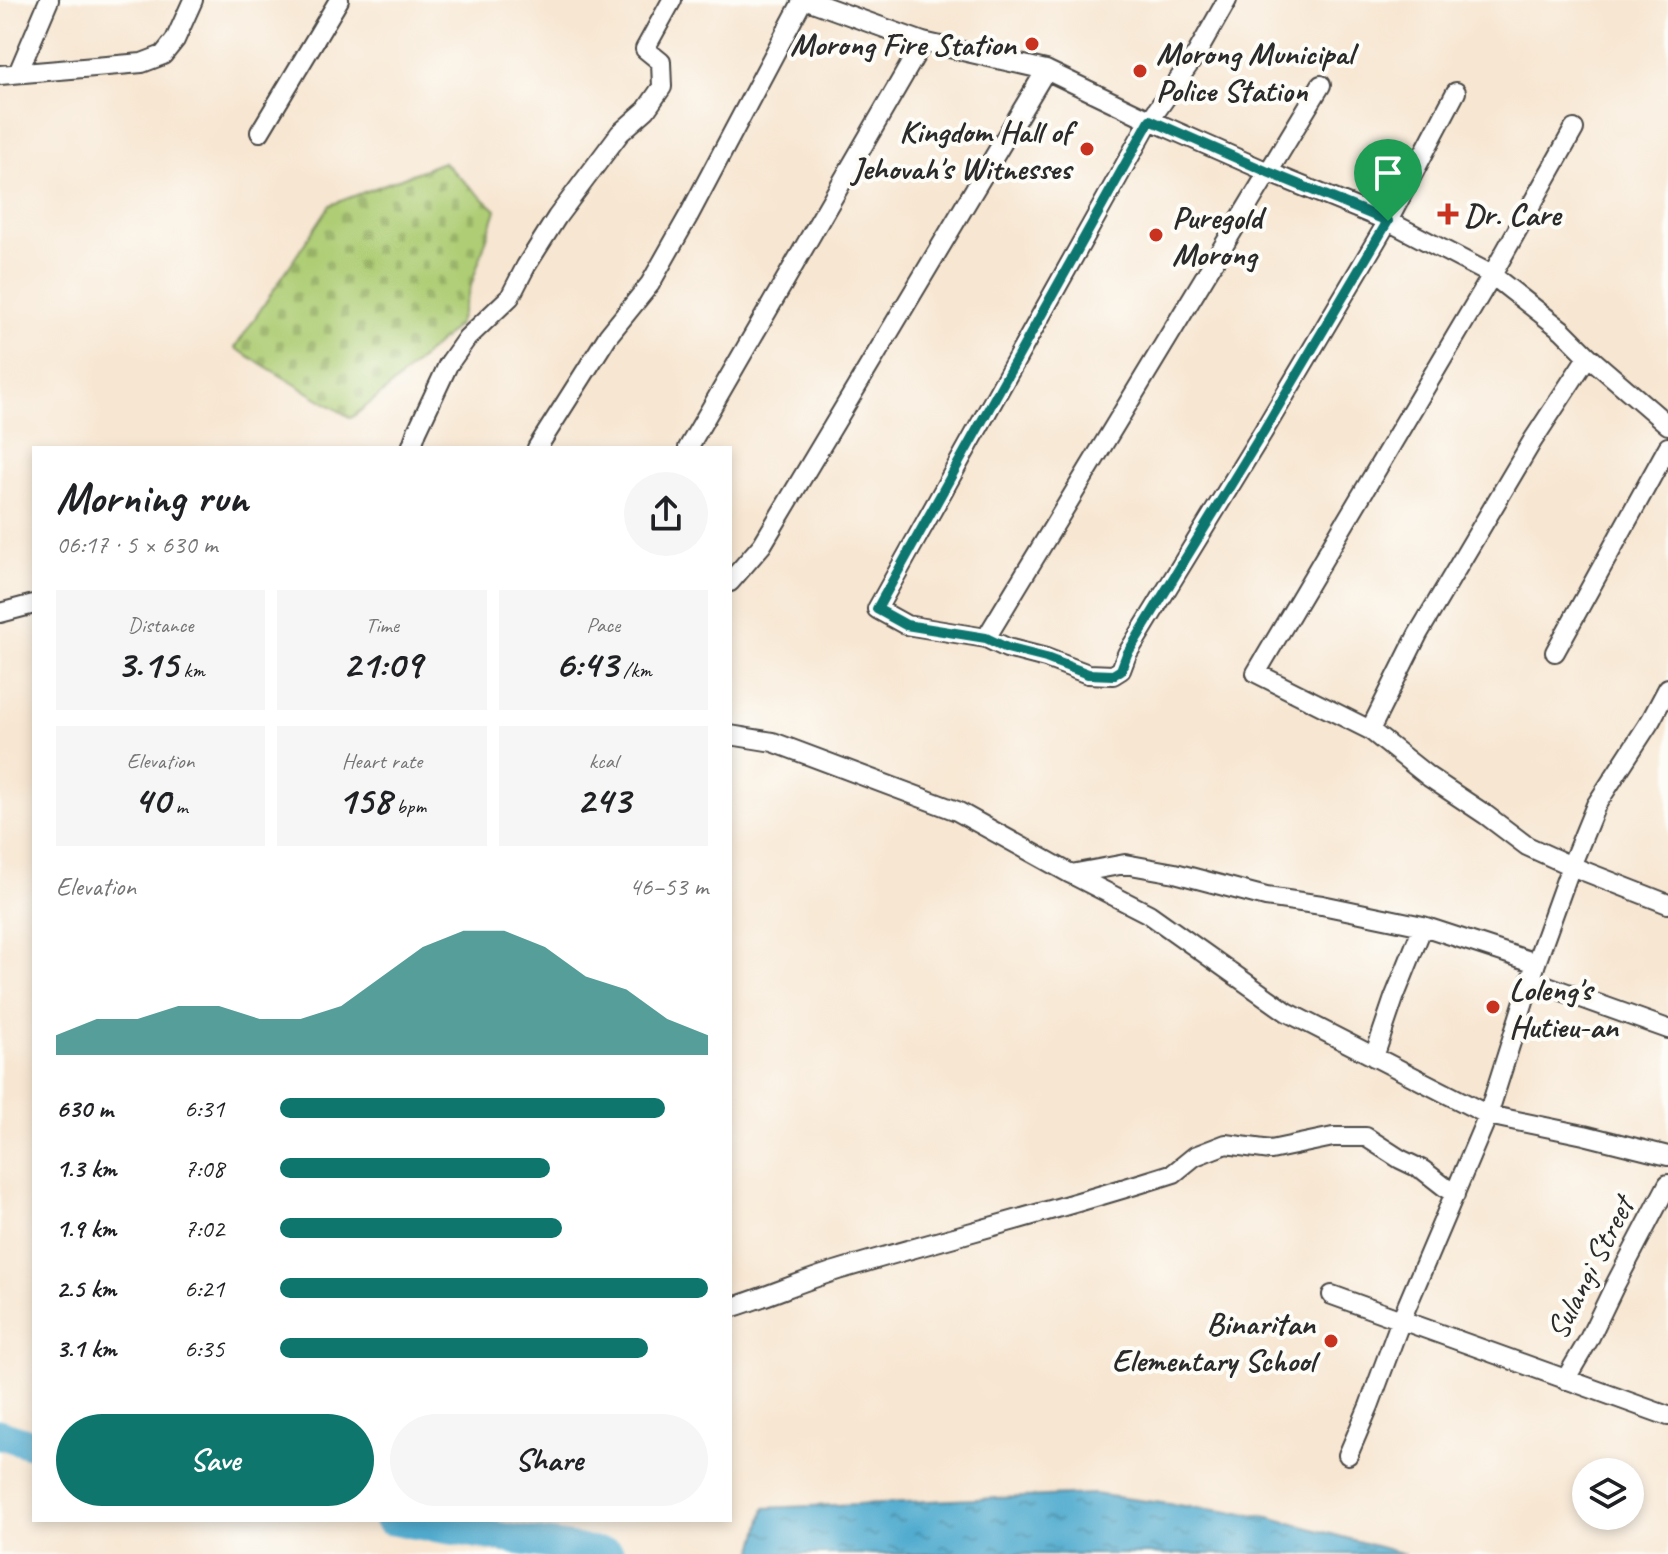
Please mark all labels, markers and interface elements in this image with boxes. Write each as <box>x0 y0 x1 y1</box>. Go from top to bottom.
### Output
place label: Morong Fire Station <box>790 24 1017 65</box>
place label: Morong Municipal Police Station <box>1156 33 1360 111</box>
marker: Morong Fire Station <box>1023 35 1041 53</box>
marker: Morong Municipal Police Station <box>1131 62 1149 80</box>
place label: Kingdom Hall of Jehovah's Witnesses <box>850 111 1078 189</box>
pin <box>1354 139 1422 221</box>
marker: Kingdom Hall of Jehovah's Witnesses <box>1078 140 1096 158</box>
icon: arrive <box>1366 151 1410 195</box>
place label: Dr. Care <box>1464 194 1563 235</box>
place label: Puregold Morong <box>1172 197 1267 275</box>
marker: Dr. Care <box>1439 205 1457 223</box>
marker: Puregold Morong <box>1147 226 1165 244</box>
text: Morning run <box>56 470 248 525</box>
button: share <box>624 472 708 556</box>
text: 06:17 · 5 × 630 m <box>56 528 217 561</box>
text: Distance <box>128 611 193 639</box>
text: Time <box>365 611 399 639</box>
text: Pace <box>586 611 620 639</box>
text: 3.15 <box>117 639 178 689</box>
text: 21:09 <box>342 639 422 689</box>
text: 6:43 <box>555 639 618 689</box>
text: km <box>178 656 205 684</box>
text: /km <box>618 656 652 684</box>
text: Elevation <box>127 747 195 775</box>
text: Heart rate <box>342 747 422 775</box>
text: kcal <box>589 747 618 775</box>
text: 40 <box>134 775 170 825</box>
text: 158 <box>338 775 391 825</box>
text: 243 <box>576 775 630 825</box>
text: m <box>170 792 187 820</box>
text: bpm <box>391 792 426 820</box>
text: Elevation <box>56 870 136 903</box>
text: 46–53 m <box>629 870 708 903</box>
place label: Loleng's Hutieu-an <box>1509 969 1619 1047</box>
marker: Loleng's Hutieu-an <box>1484 998 1502 1016</box>
text: 630 m <box>56 1092 113 1125</box>
text: 6:31 <box>184 1092 224 1125</box>
text: 1.3 km <box>56 1152 116 1185</box>
text: 7:08 <box>184 1152 224 1185</box>
street label: Sulangi Street <box>1537 1186 1645 1346</box>
text: 1.9 km <box>56 1212 116 1245</box>
text: 7:02 <box>184 1212 224 1245</box>
text: 2.5 km <box>56 1272 116 1305</box>
text: 6:21 <box>184 1272 224 1305</box>
place label: Binaritan Elementary School <box>1112 1303 1321 1381</box>
text: 3.1 km <box>56 1332 116 1365</box>
text: 6:35 <box>184 1332 224 1365</box>
marker: Binaritan Elementary School <box>1322 1332 1340 1350</box>
button: Save <box>56 1414 374 1506</box>
button: Share <box>390 1414 708 1506</box>
map controls <box>1572 1458 1644 1530</box>
button: layers <box>1572 1458 1644 1530</box>

